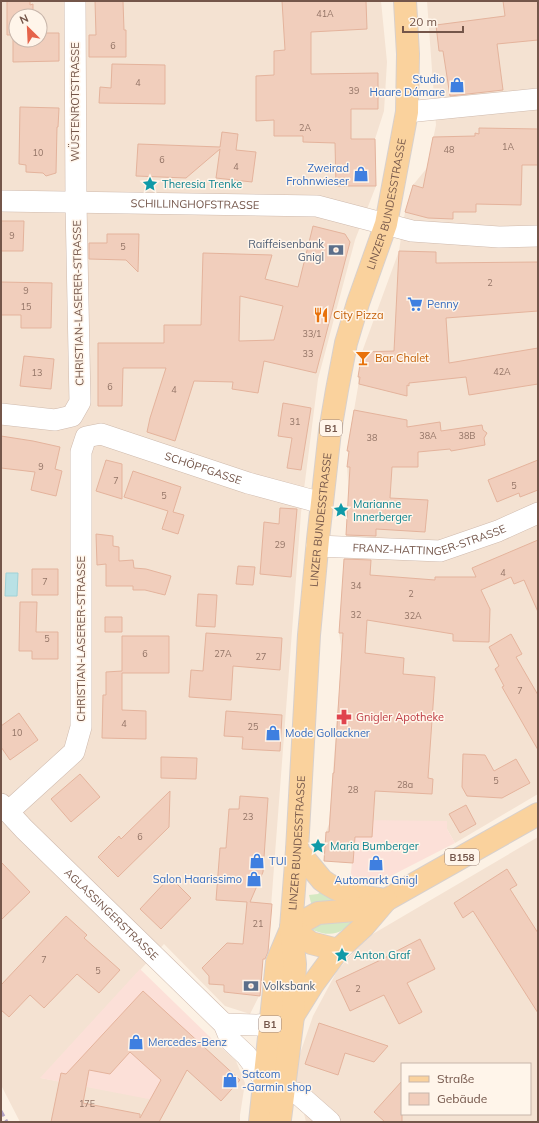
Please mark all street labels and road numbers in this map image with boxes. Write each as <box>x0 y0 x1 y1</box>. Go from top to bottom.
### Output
street label: WÜSTENROTSTRASSE <box>68 42 82 162</box>
street label: LINZER BUNDESSTRASSE <box>363 137 409 271</box>
street label: SCHILLINGHOFSTRASSE <box>130 196 259 212</box>
street label: CHRISTIAN-LASERER-STRASSE <box>70 220 86 386</box>
road number: B1 <box>320 420 342 436</box>
street label: SCHÖPFGASSE <box>163 449 244 487</box>
street label: LINZER BUNDESSTRASSE <box>307 452 335 588</box>
street label: FRANZ-HATTINGER-STRASSE <box>352 521 508 558</box>
street label: CHRISTIAN-LASERER-STRASSE <box>74 556 88 722</box>
street label: LINZER BUNDESSTRASSE <box>285 775 308 911</box>
road number: B158 <box>445 849 479 865</box>
street label: AGLASSINGERSTRASSE <box>61 865 161 963</box>
road number: B1 <box>259 1016 281 1032</box>

